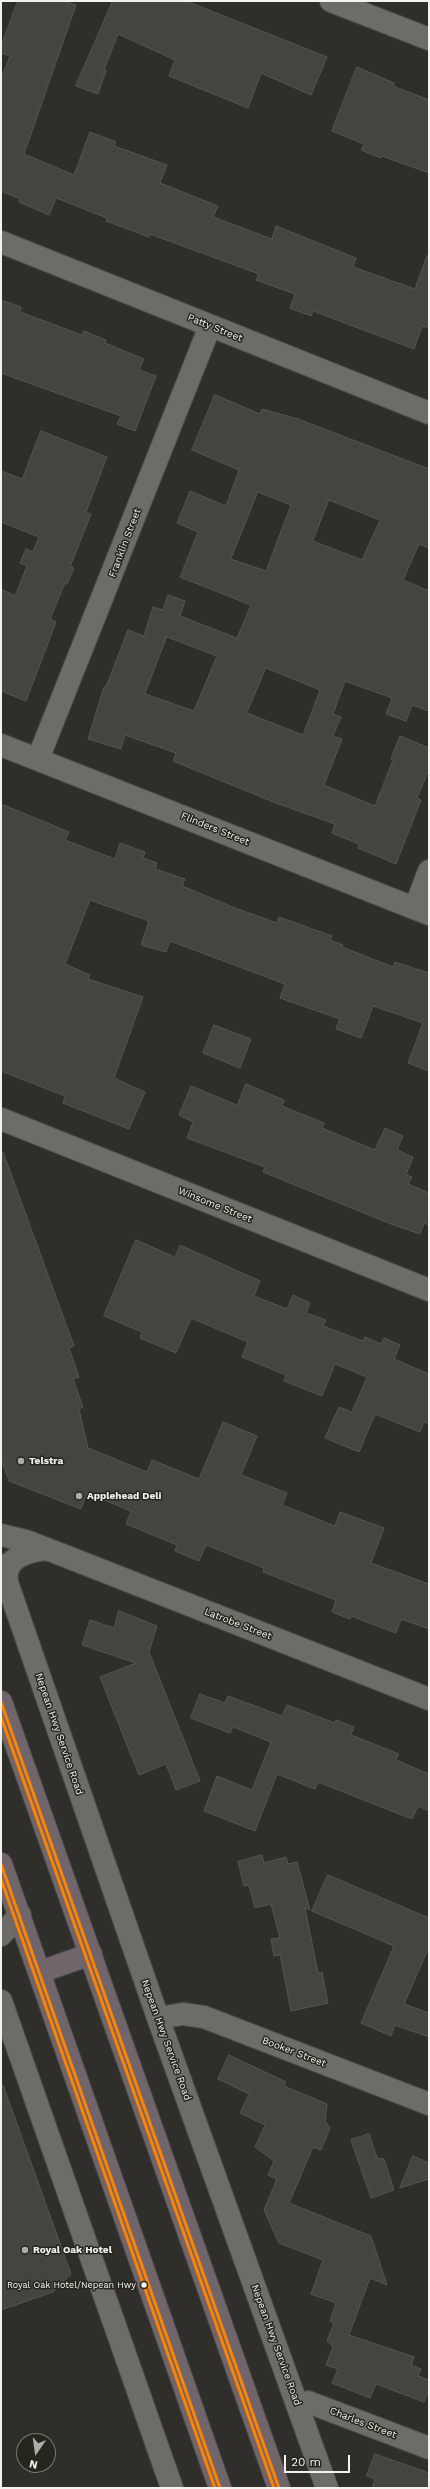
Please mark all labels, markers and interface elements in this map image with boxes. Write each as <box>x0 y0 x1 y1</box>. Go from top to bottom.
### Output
street label: Patty Street <box>186 312 244 344</box>
street label: Franklin Street <box>106 507 144 579</box>
street label: Flinders Street <box>179 810 251 848</box>
street label: Winsome Street <box>176 1185 254 1225</box>
place label: Telstra <box>29 1455 63 1467</box>
marker: Telstra <box>16 1456 26 1466</box>
place label: Applehead Deli <box>87 1490 161 1502</box>
marker: Applehead Deli <box>74 1491 84 1501</box>
street label: Latrobe Street <box>203 1606 273 1642</box>
street label: Nepean Hwy Service Road <box>33 1672 85 1796</box>
street label: Nepean Hwy Service Road <box>138 1978 194 2102</box>
street label: Booker Street <box>260 2034 328 2070</box>
place label: Royal Oak Hotel <box>33 2244 112 2256</box>
marker: Royal Oak Hotel <box>20 2245 30 2255</box>
place label: Royal Oak Hotel/Nepean Hwy <box>7 2280 136 2290</box>
marker: Royal Oak Hotel/Nepean Hwy <box>139 2280 149 2290</box>
street label: Nepean Hwy Service Road <box>248 2283 304 2407</box>
street label: Charles Street <box>328 2405 398 2441</box>
north arrow <box>16 2433 56 2473</box>
scale bar <box>286 2447 352 2473</box>
text: 20 m <box>291 2455 321 2469</box>
text: N <box>28 2457 39 2471</box>

